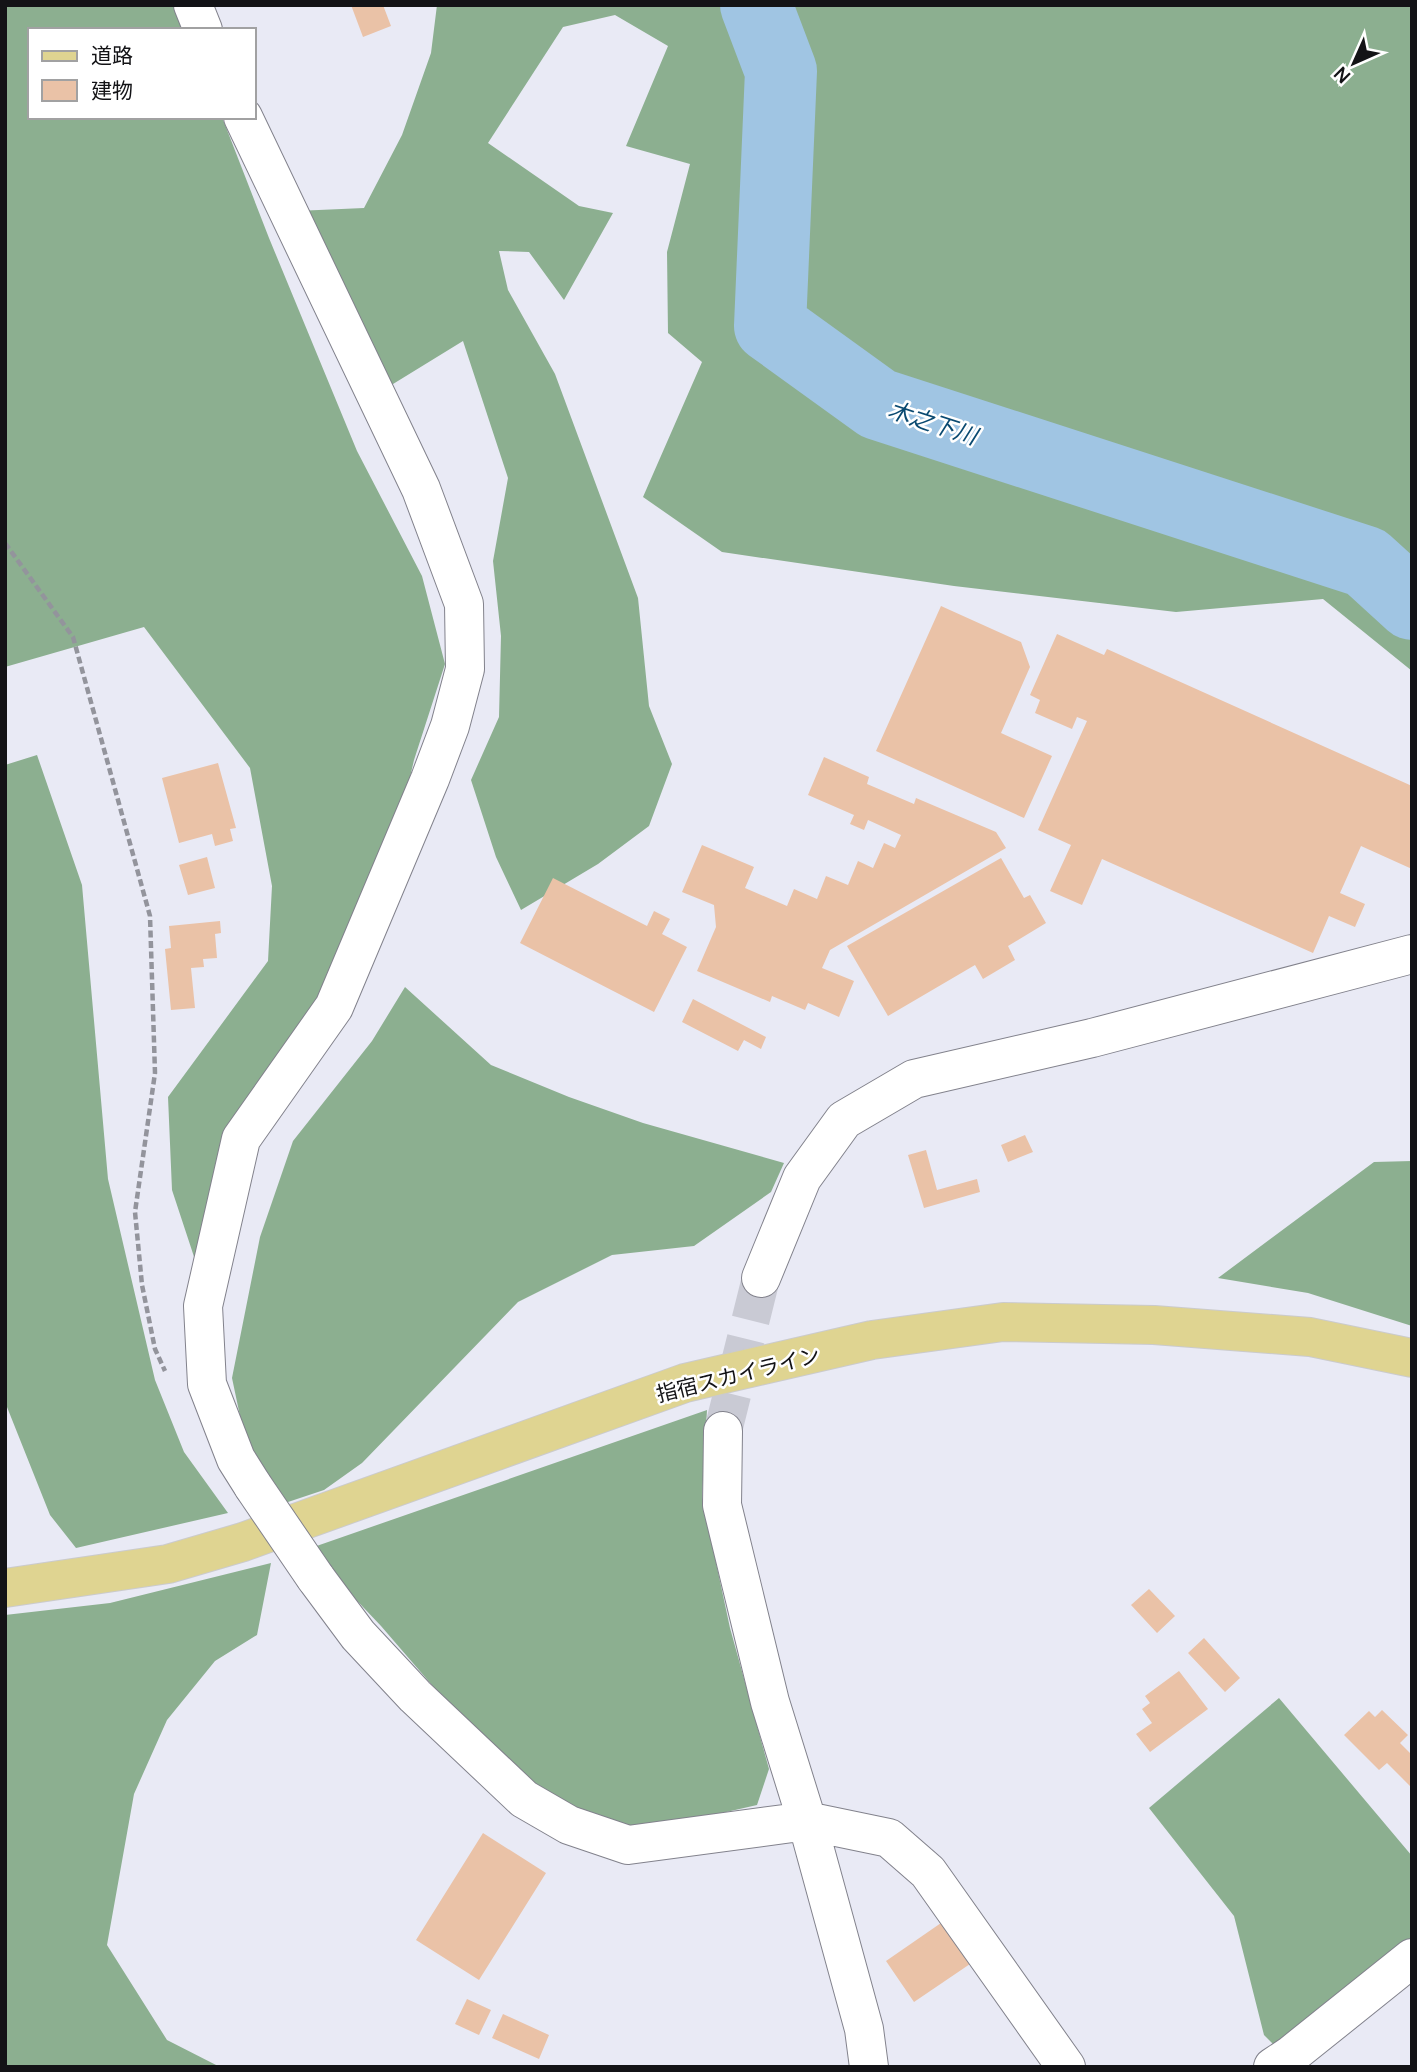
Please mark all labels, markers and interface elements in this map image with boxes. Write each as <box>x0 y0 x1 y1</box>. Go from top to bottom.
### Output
legend <box>28 28 256 119</box>
north arrow <box>1319 28 1389 98</box>
text: 道路 <box>91 41 133 69</box>
text: N <box>1328 61 1356 89</box>
text: 建物 <box>91 76 133 104</box>
water label: 木之下川 <box>884 393 985 452</box>
street label: 指宿スカイライン <box>653 1340 823 1408</box>

